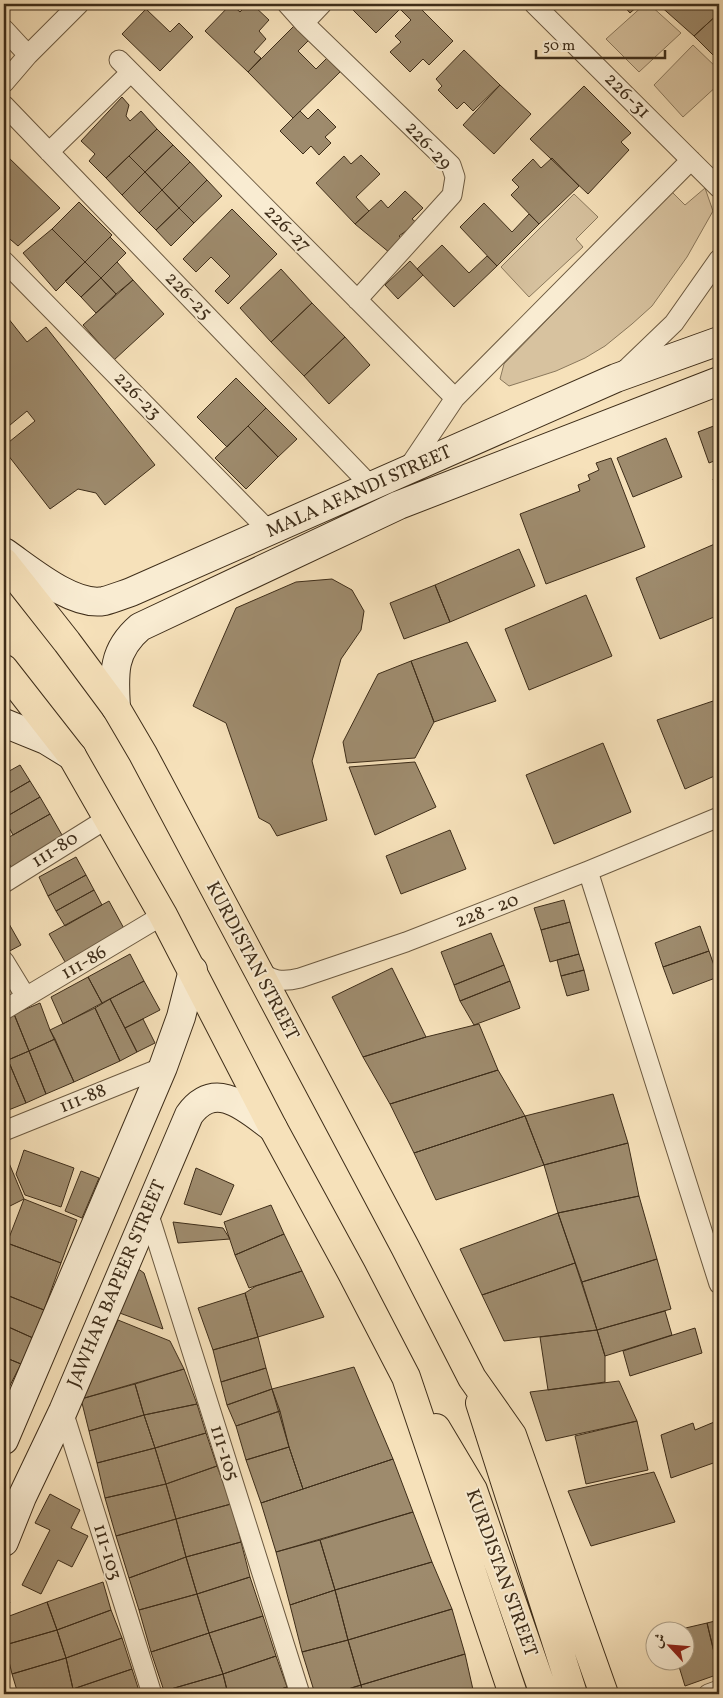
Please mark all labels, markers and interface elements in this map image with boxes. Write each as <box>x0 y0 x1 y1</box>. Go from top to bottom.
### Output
scale bar <box>536 28 664 60</box>
text: 50 m <box>543 36 575 57</box>
street label: 226-31 <box>598 67 656 125</box>
street label: 226-29 <box>399 116 458 176</box>
street label: 226-27 <box>257 199 317 259</box>
street label: 226-25 <box>159 266 217 326</box>
street label: 226-23 <box>108 366 166 426</box>
street label: MALA AFANDI STREET <box>262 439 456 545</box>
street label: 111-80 <box>27 826 83 874</box>
street label: KURDISTAN STREET <box>199 877 305 1045</box>
street label: 228 - 20 <box>451 887 523 935</box>
street label: 111-86 <box>56 940 112 986</box>
street label: 111-88 <box>56 1078 110 1120</box>
street label: JAWHAR BAPEER STREET <box>61 1176 173 1392</box>
street label: 111-105 <box>203 1422 245 1484</box>
street label: KURDISTAN STREET <box>459 1486 543 1660</box>
street label: 111-103 <box>86 1521 128 1583</box>
north arrow <box>646 1620 696 1670</box>
text: ش <box>648 1630 671 1651</box>

